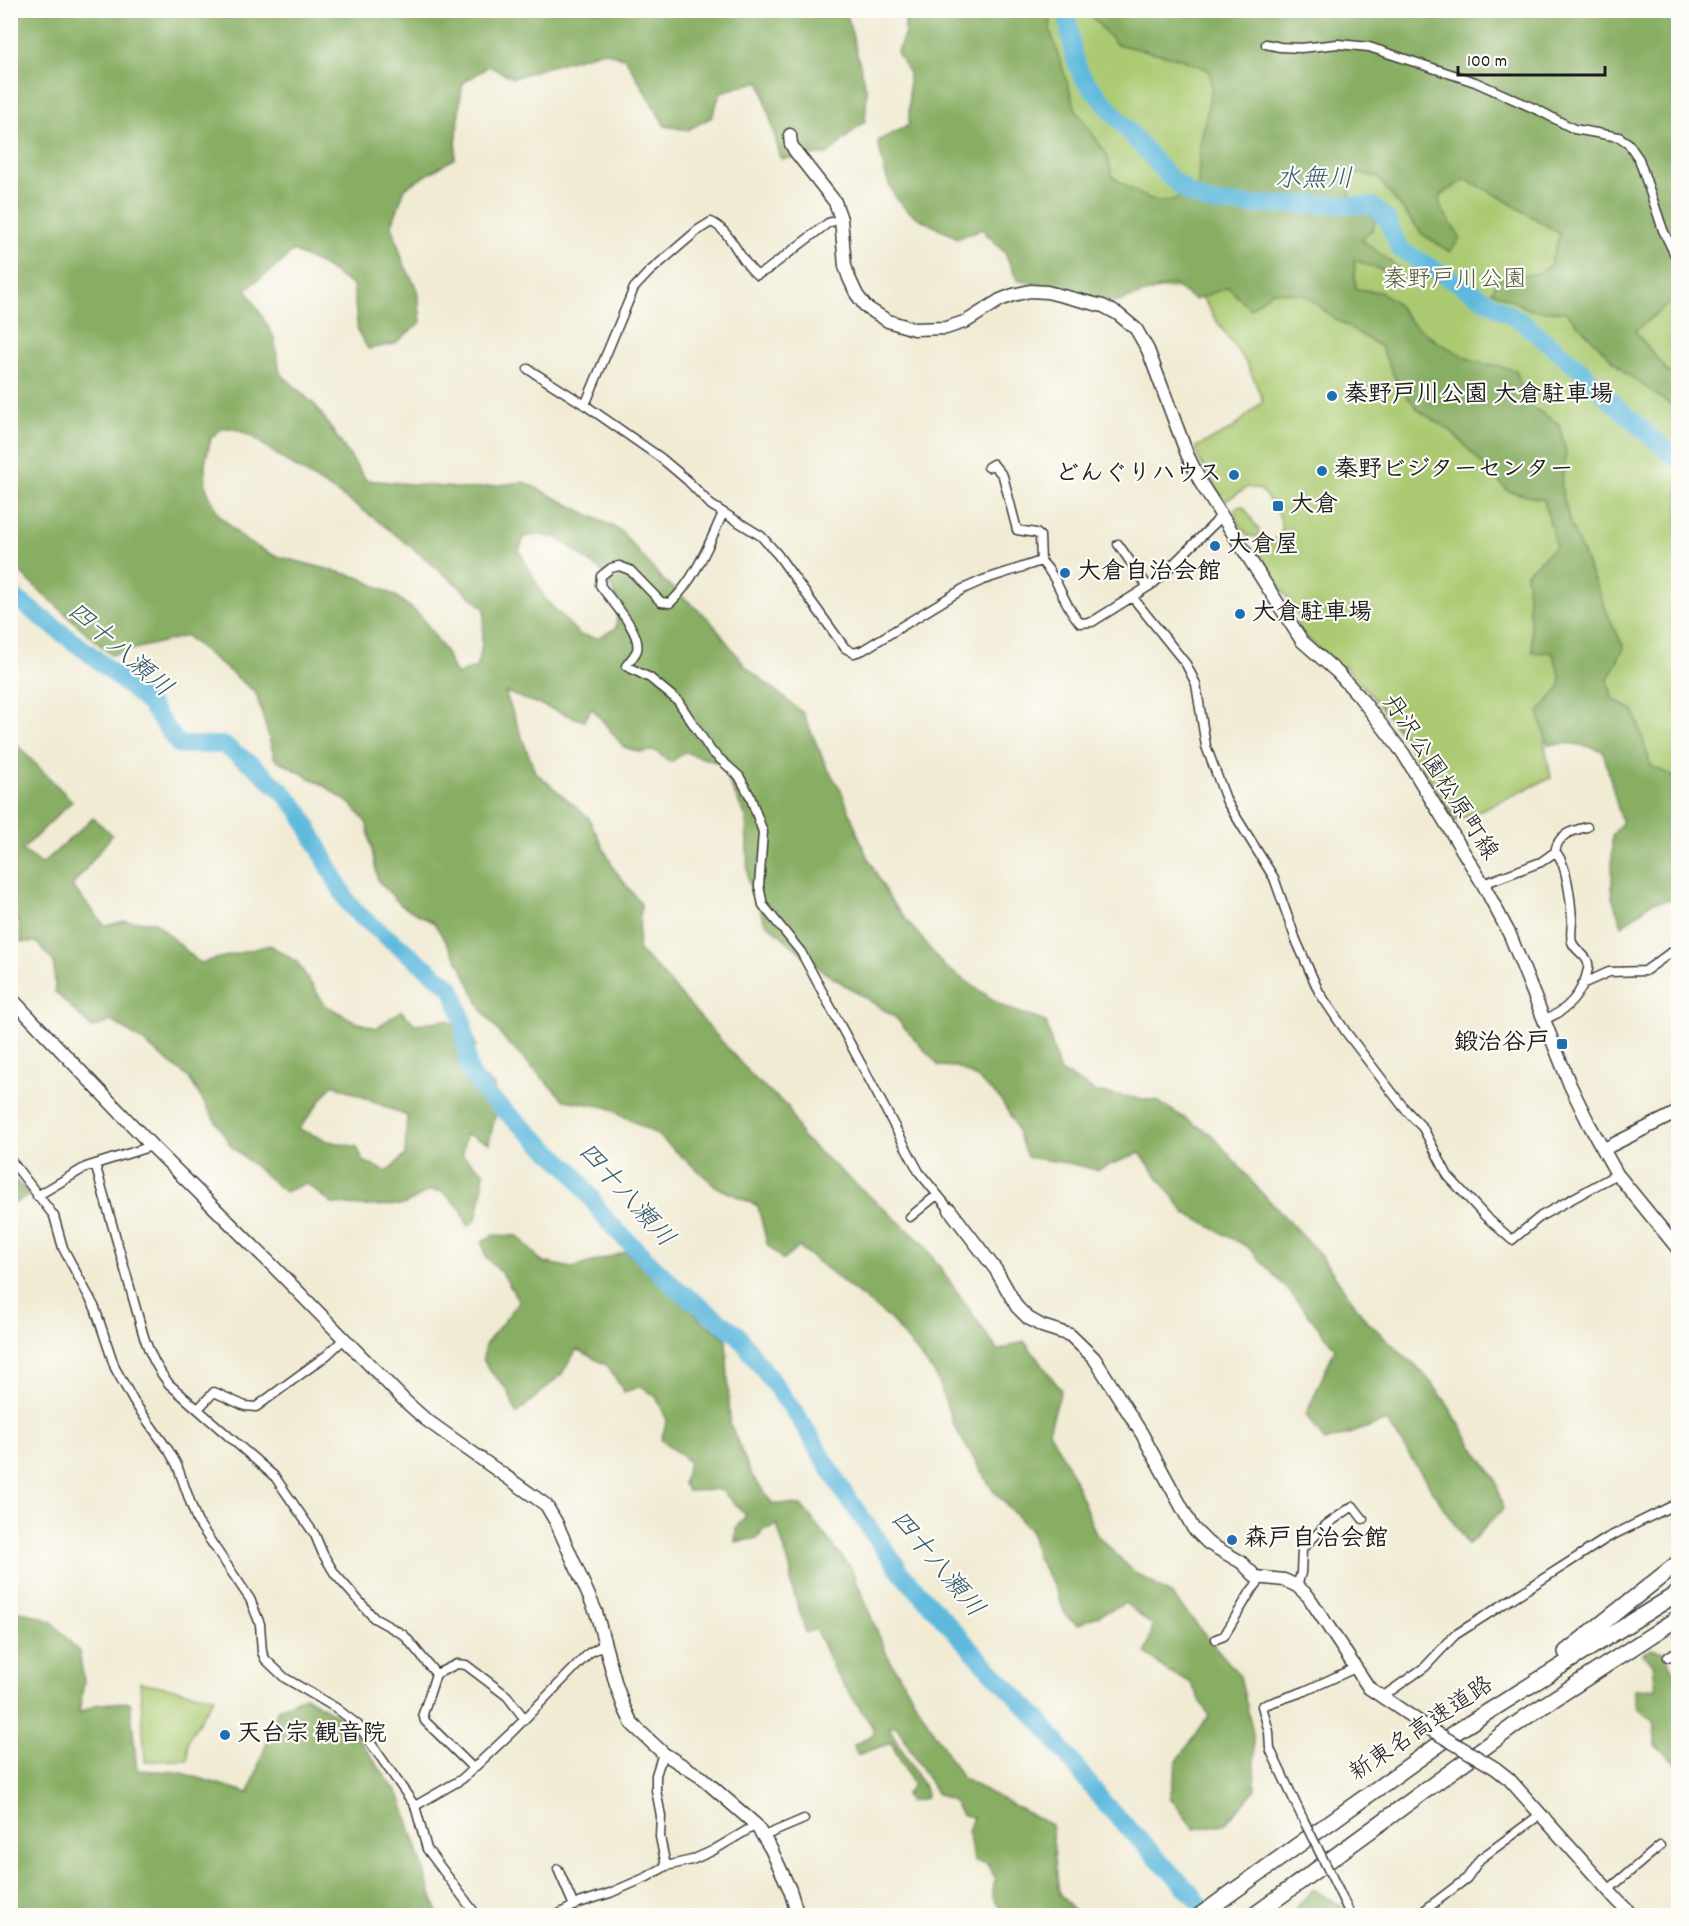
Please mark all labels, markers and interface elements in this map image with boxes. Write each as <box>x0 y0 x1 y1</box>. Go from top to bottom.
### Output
scale bar <box>1458 39 1605 77</box>
text: 100 m <box>1467 50 1507 75</box>
water label: 水無川 <box>1275 162 1353 199</box>
park label: 秦野戸川公園 <box>1383 264 1527 298</box>
place label: 秦野戸川公園 大倉駐車場 <box>1344 379 1614 413</box>
marker: 秦野戸川公園 大倉駐車場 <box>1325 389 1339 403</box>
place label: 秦野ビジターセンター <box>1334 454 1574 488</box>
place label: どんぐりハウス <box>1054 458 1222 492</box>
marker: 秦野ビジターセンター <box>1315 464 1329 478</box>
marker: どんぐりハウス <box>1227 468 1241 482</box>
place label: 大倉 <box>1290 489 1338 523</box>
marker: 大倉 <box>1271 499 1285 513</box>
place label: 大倉屋 <box>1227 529 1299 563</box>
marker: 大倉屋 <box>1208 539 1222 553</box>
place label: 大倉自治会館 <box>1077 556 1221 590</box>
marker: 大倉自治会館 <box>1058 566 1072 580</box>
water label: 四十八瀬川 <box>58 594 180 708</box>
place label: 大倉駐車場 <box>1252 597 1372 631</box>
marker: 大倉駐車場 <box>1233 607 1247 621</box>
street label: 丹沢公園松原町線 <box>1372 688 1506 868</box>
place label: 鍛治谷戸 <box>1454 1027 1550 1061</box>
marker: 鍛治谷戸 <box>1555 1037 1569 1051</box>
water label: 四十八瀬川 <box>568 1135 682 1257</box>
water label: 四十八瀬川 <box>880 1503 992 1627</box>
place label: 森戸自治会館 <box>1244 1523 1388 1557</box>
marker: 森戸自治会館 <box>1225 1533 1239 1547</box>
street label: 新東名高速道路 <box>1343 1669 1501 1791</box>
place label: 天台宗 観音院 <box>237 1718 387 1752</box>
marker: 天台宗 観音院 <box>218 1728 232 1742</box>

